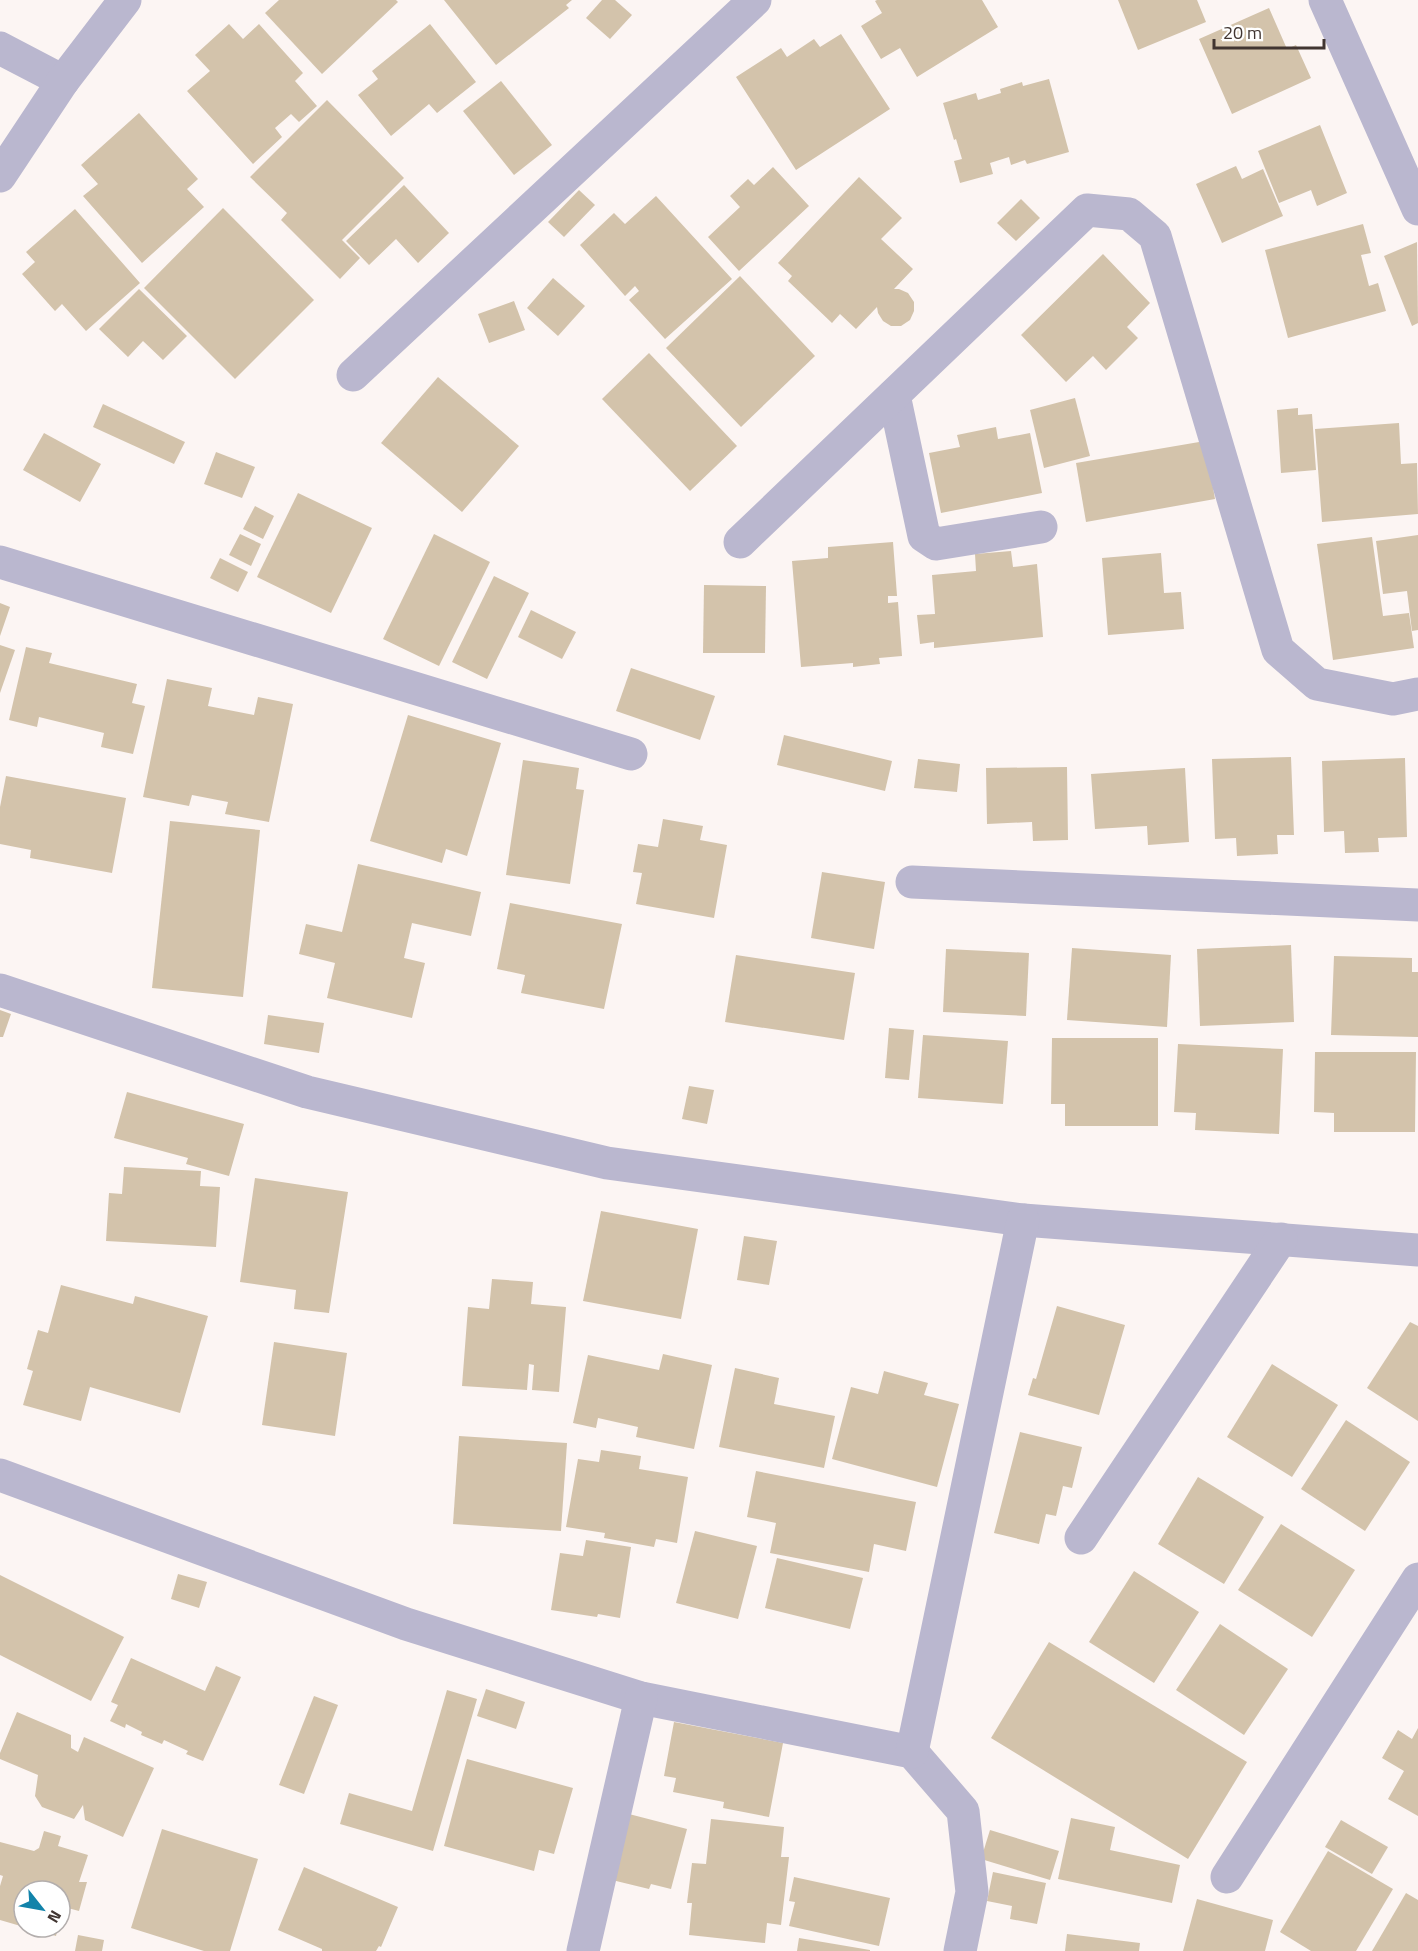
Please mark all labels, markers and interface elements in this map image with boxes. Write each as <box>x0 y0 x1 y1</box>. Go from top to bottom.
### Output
scale bar <box>1214 12 1324 50</box>
text: 20 m <box>1223 19 1262 46</box>
north arrow <box>12 1879 72 1939</box>
text: N <box>42 1906 68 1928</box>

